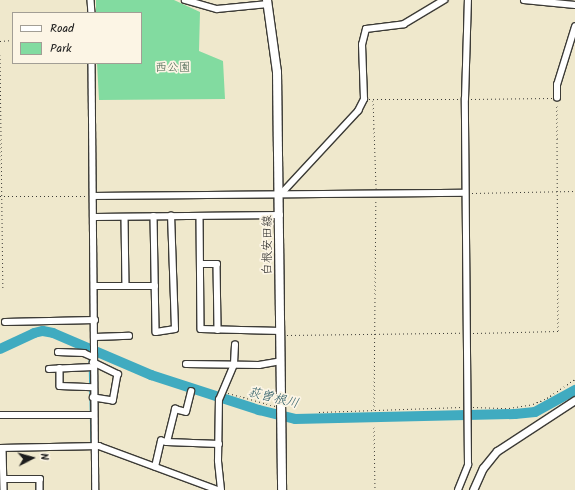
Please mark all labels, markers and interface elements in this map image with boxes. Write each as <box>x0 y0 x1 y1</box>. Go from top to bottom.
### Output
legend <box>12 12 142 64</box>
text: Road <box>50 19 74 38</box>
text: Park <box>50 39 72 58</box>
park label: 西公園 <box>155 61 191 75</box>
street label: 白根安田線 <box>261 215 275 275</box>
water label: 荻曽根川 <box>246 385 300 413</box>
north arrow <box>12 438 52 478</box>
text: N <box>35 452 53 461</box>

